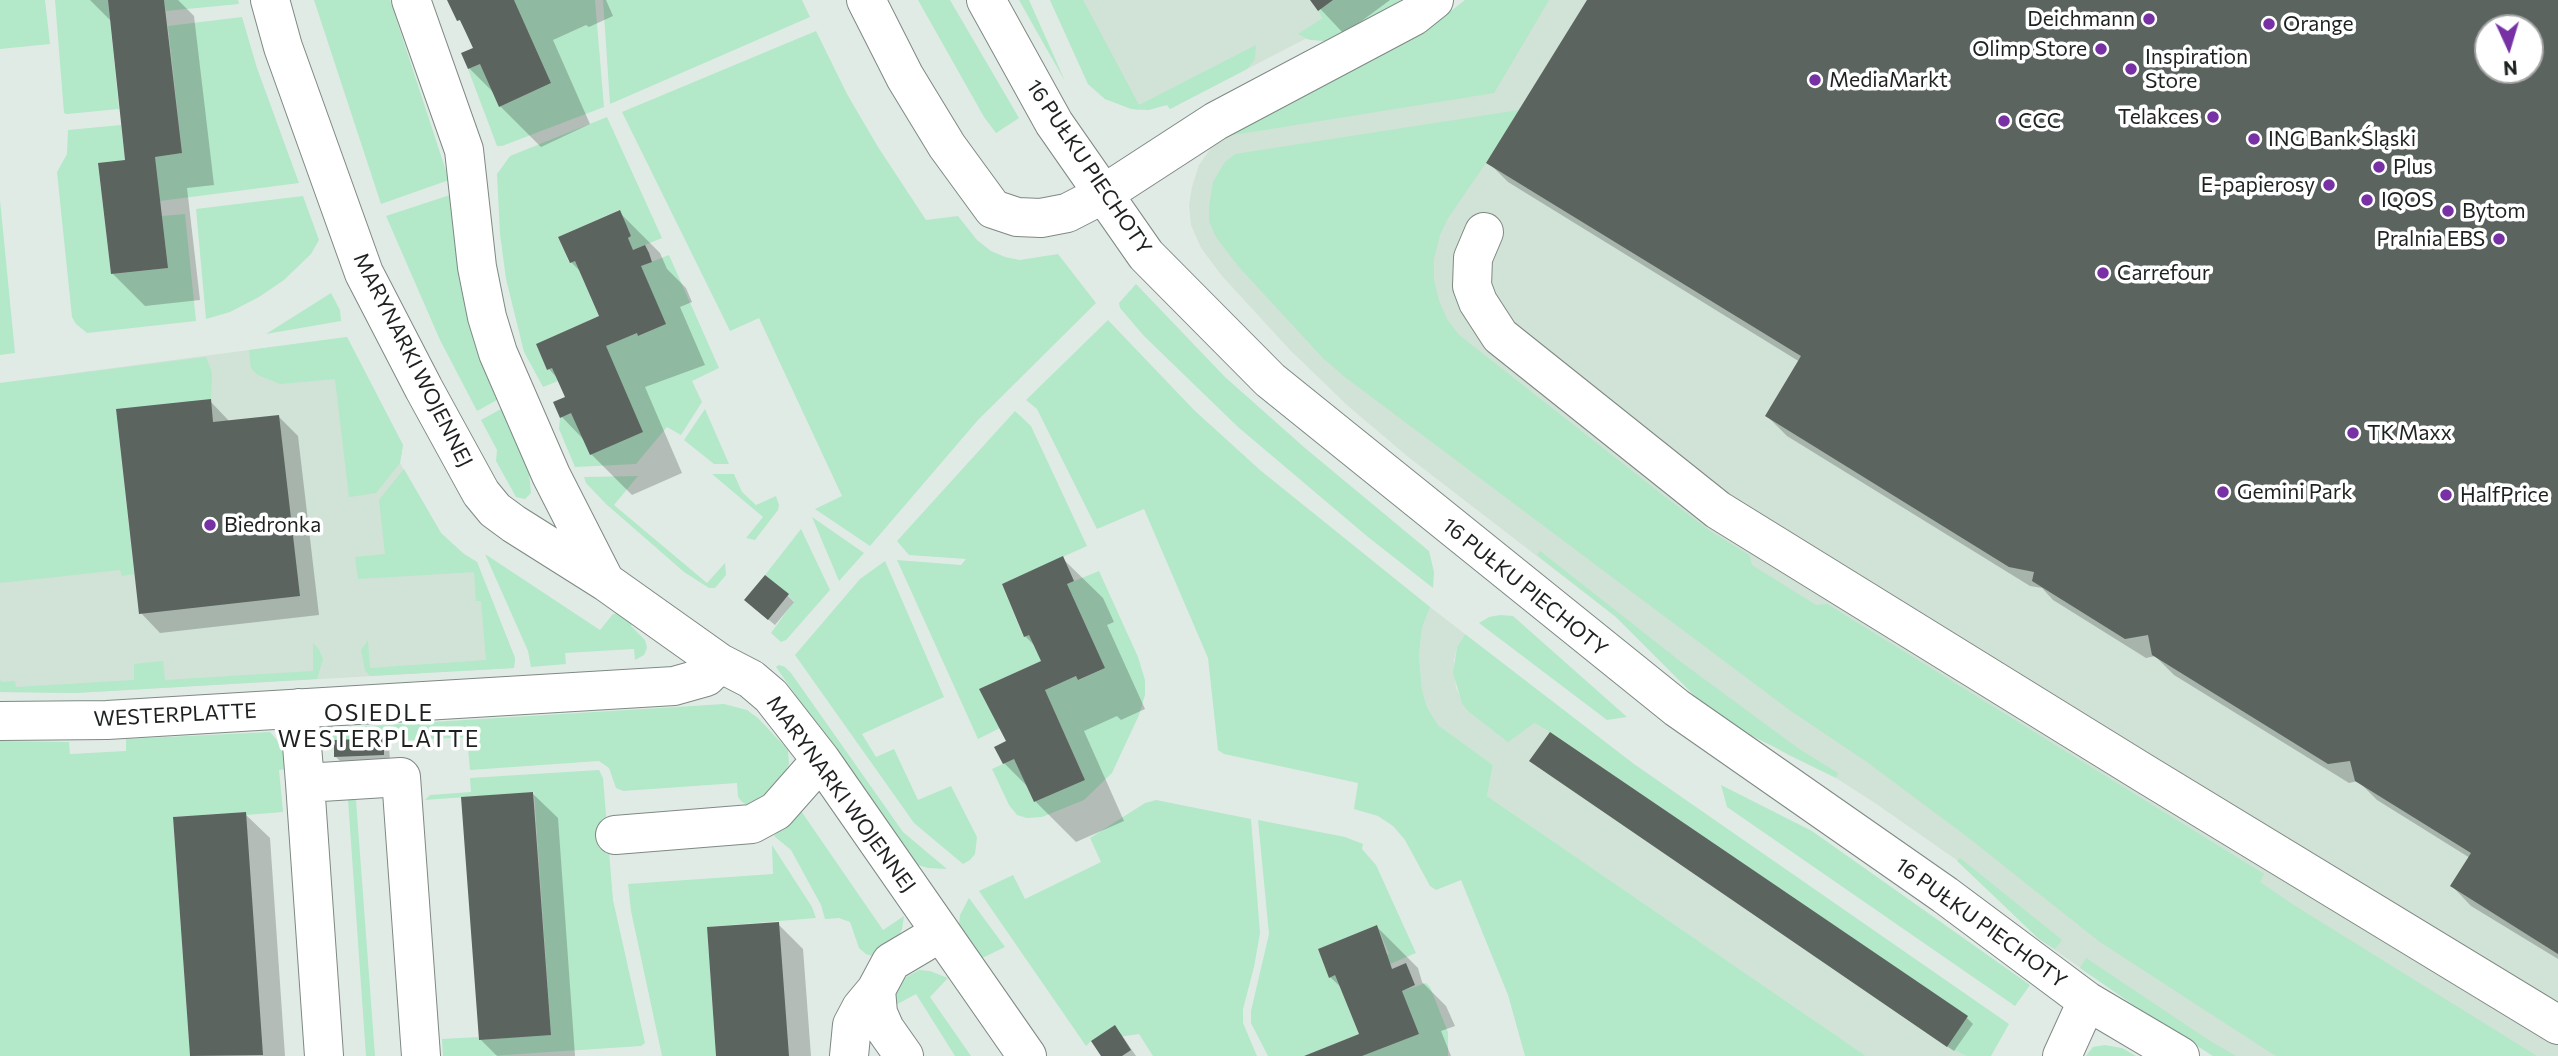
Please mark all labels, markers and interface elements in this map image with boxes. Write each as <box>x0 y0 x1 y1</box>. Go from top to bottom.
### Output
place label: Deichmann <box>2027 6 2135 32</box>
marker: Deichmann <box>2141 11 2157 27</box>
place label: Orange <box>2283 11 2354 37</box>
north arrow <box>2474 14 2544 84</box>
marker: Orange <box>2261 16 2277 32</box>
place label: Olimp Store <box>1972 36 2087 62</box>
marker: Olimp Store <box>2093 41 2109 57</box>
place label: Inspiration Store <box>2145 44 2248 94</box>
text: N <box>2502 56 2518 80</box>
marker: Inspiration Store <box>2123 61 2139 77</box>
place label: MediaMarkt <box>1829 67 1948 93</box>
marker: MediaMarkt <box>1807 72 1823 88</box>
street label: 16 PUŁKU PIECHOTY <box>1021 75 1157 259</box>
place label: Telakces <box>2118 104 2199 130</box>
place label: CCC <box>2018 108 2061 134</box>
marker: Telakces <box>2205 109 2221 125</box>
marker: CCC <box>1996 113 2012 129</box>
place label: ING Bank Śląski <box>2268 126 2416 152</box>
marker: ING Bank Śląski <box>2246 131 2262 147</box>
place label: Plus <box>2393 154 2433 180</box>
marker: Plus <box>2371 159 2387 175</box>
place label: E-papierosy <box>2201 172 2315 198</box>
marker: E-papierosy <box>2321 177 2337 193</box>
place label: IQOS <box>2381 187 2433 213</box>
marker: IQOS <box>2359 192 2375 208</box>
place label: Bytom <box>2462 198 2526 224</box>
marker: Bytom <box>2440 203 2456 219</box>
place label: Pralnia EBS <box>2377 226 2485 252</box>
marker: Pralnia EBS <box>2491 231 2507 247</box>
street label: MARYNARKI WOJENNEJ <box>348 249 478 471</box>
place label: Carrefour <box>2117 260 2210 286</box>
marker: Carrefour <box>2095 265 2111 281</box>
place label: TK Maxx <box>2367 420 2452 446</box>
marker: TK Maxx <box>2345 425 2361 441</box>
place label: Gemini Park <box>2237 479 2353 505</box>
place label: HalfPrice <box>2460 482 2549 508</box>
marker: Gemini Park <box>2215 484 2231 500</box>
marker: HalfPrice <box>2438 487 2454 503</box>
place label: Biedronka <box>224 512 321 538</box>
street label: 16 PUŁKU PIECHOTY <box>1437 513 1613 661</box>
marker: Biedronka <box>202 517 218 533</box>
street label: MARYNARKI WOJENNEJ <box>761 691 921 897</box>
street label: WESTERPLATTE <box>93 698 257 732</box>
district label: OSIEDLE WESTERPLATTE <box>279 699 479 753</box>
street label: 16 PUŁKU PIECHOTY <box>1891 852 2071 994</box>

